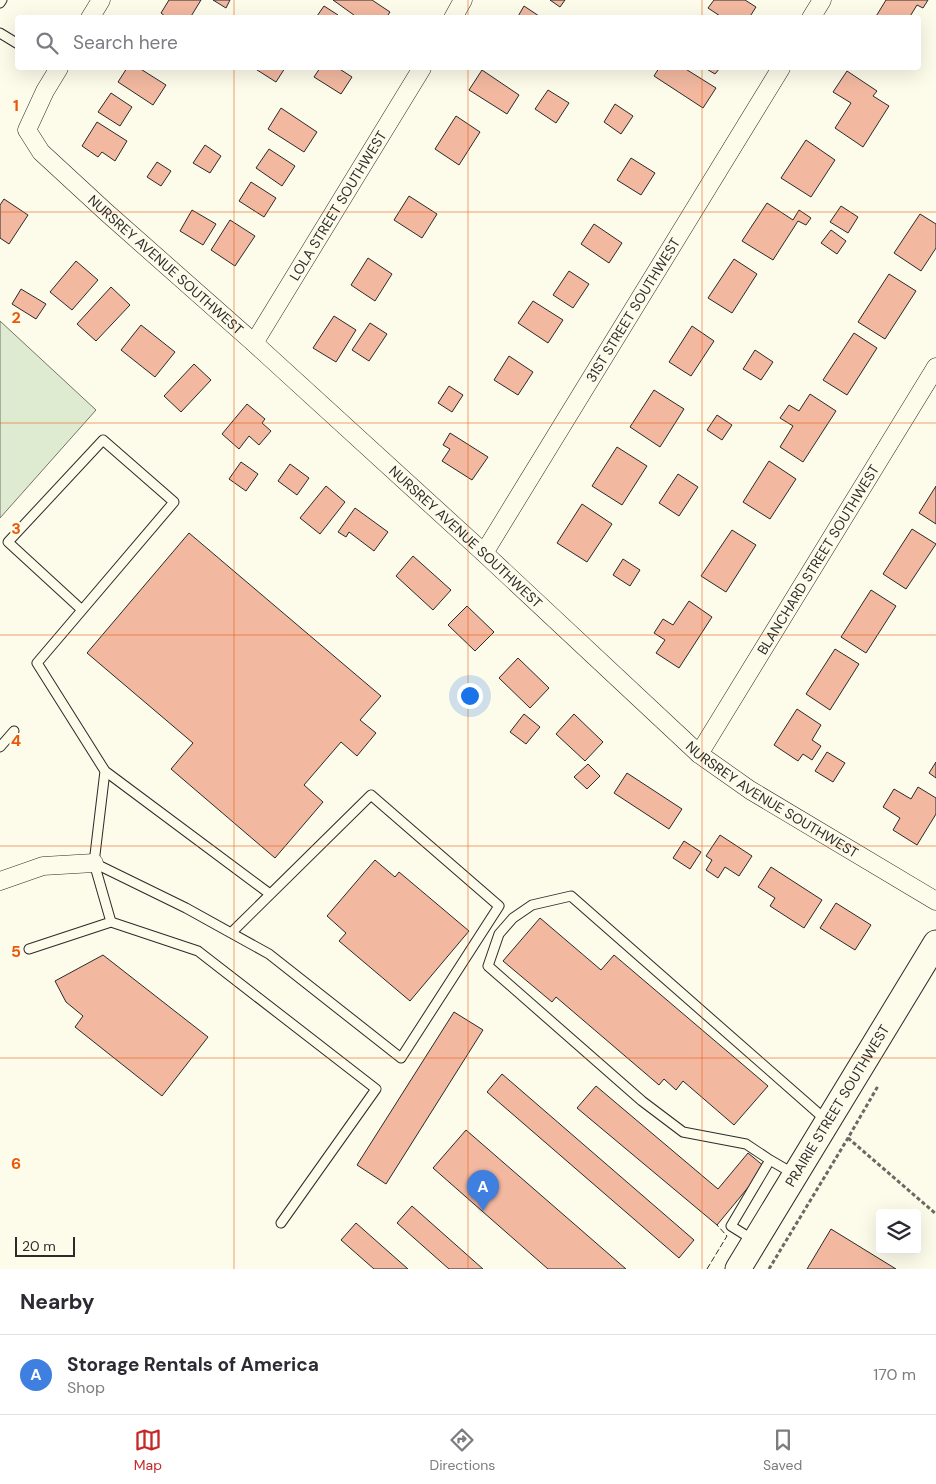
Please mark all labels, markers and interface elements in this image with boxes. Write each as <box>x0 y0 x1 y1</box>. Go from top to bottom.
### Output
search box <box>15 15 921 70</box>
icon: search <box>33 29 61 57</box>
text: Search here <box>73 30 178 55</box>
text: 1 <box>13 95 19 116</box>
street label: LOLA STREET SOUTHWEST <box>285 127 391 284</box>
street label: NURSREY AVENUE SOUTHWEST <box>84 191 247 339</box>
street label: 31ST STREET SOUTHWEST <box>582 234 684 386</box>
text: 2 <box>11 307 21 328</box>
street label: BLANCHARD STREET SOUTHWEST <box>753 461 883 658</box>
street label: NURSREY AVENUE SOUTHWEST <box>385 462 546 612</box>
text: 3 <box>11 518 21 539</box>
your location <box>457 683 483 709</box>
text: 4 <box>11 730 21 751</box>
street label: NURSREY AVENUE SOUTHWEST <box>682 737 862 862</box>
text: 5 <box>11 941 21 962</box>
street label: PRAIRIE STREET SOUTHWEST <box>781 1021 893 1190</box>
text: 6 <box>11 1153 21 1174</box>
pin: A <box>467 1170 499 1211</box>
map controls <box>876 1209 921 1254</box>
button: layers <box>876 1209 921 1254</box>
scale bar <box>15 1234 75 1257</box>
text: 20 m <box>22 1237 56 1255</box>
text: Nearby <box>20 1288 94 1316</box>
text: Storage Rentals of America <box>67 1352 319 1377</box>
text: A <box>30 1364 42 1385</box>
text: 170 m <box>873 1364 916 1385</box>
text: Shop <box>67 1377 105 1398</box>
tab: Map <box>134 1426 162 1474</box>
tab: Directions <box>430 1426 495 1474</box>
tab: Saved <box>763 1426 802 1474</box>

